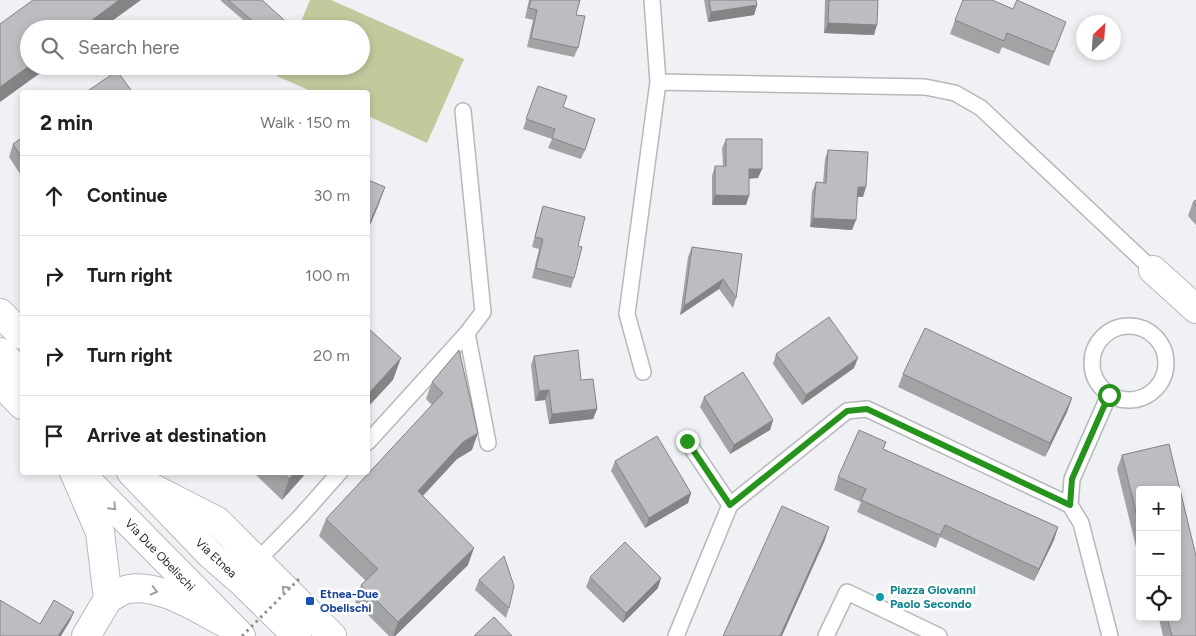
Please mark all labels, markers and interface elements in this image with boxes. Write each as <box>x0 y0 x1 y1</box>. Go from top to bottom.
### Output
north arrow <box>1076 15 1121 60</box>
search box <box>20 20 370 75</box>
icon: search <box>38 34 66 62</box>
text: Search here <box>78 36 180 59</box>
text: 2 min <box>40 110 93 135</box>
text: Walk · 150 m <box>260 113 350 132</box>
icon: ahead <box>40 182 68 210</box>
text: Continue <box>87 184 167 207</box>
text: 30 m <box>313 186 350 205</box>
icon: right <box>40 262 68 290</box>
text: Turn right <box>87 264 173 287</box>
text: 100 m <box>305 266 350 285</box>
icon: right <box>40 342 68 370</box>
text: Turn right <box>87 344 173 367</box>
text: 20 m <box>313 346 350 365</box>
route start <box>1098 384 1121 407</box>
icon: arrive <box>40 422 68 450</box>
text: Arrive at destination <box>87 424 266 447</box>
route end <box>676 430 699 453</box>
map controls <box>1136 486 1181 621</box>
button: + <box>1136 486 1181 531</box>
one-way arrow <box>107 502 116 511</box>
street label: Via Due Obelischi <box>122 516 198 594</box>
button: − <box>1136 531 1181 576</box>
street label: Via Etnea <box>193 535 239 581</box>
button: locate <box>1136 576 1181 621</box>
place label: Piazza Giovanni Paolo Secondo <box>890 583 976 611</box>
one-way arrow <box>150 585 158 595</box>
one-way arrow <box>282 586 291 595</box>
place label: Etnea-Due Obelischi <box>320 587 379 615</box>
marker: Piazza Giovanni Paolo Secondo <box>874 591 886 603</box>
marker: Etnea-Due Obelischi <box>304 595 316 607</box>

